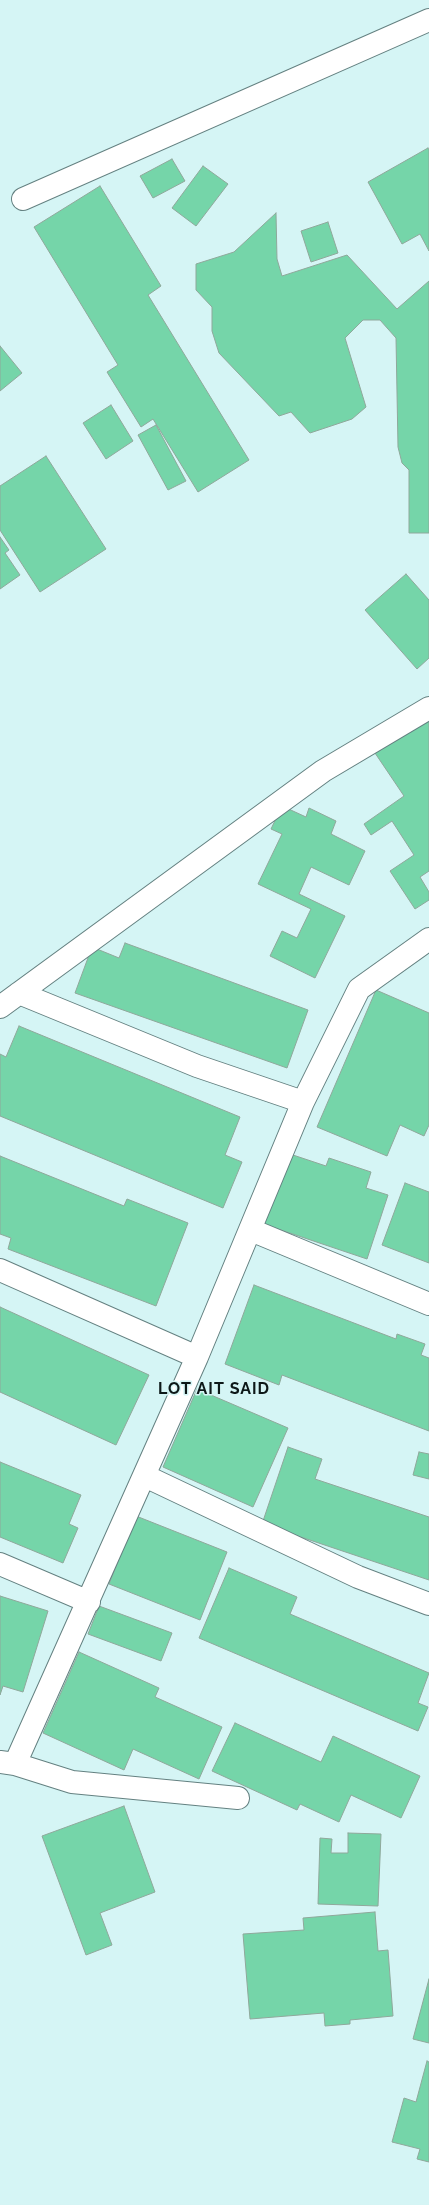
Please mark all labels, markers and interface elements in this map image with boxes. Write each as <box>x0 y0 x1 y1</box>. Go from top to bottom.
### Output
district label: LOT AIT SAID <box>158 1379 270 1399</box>

